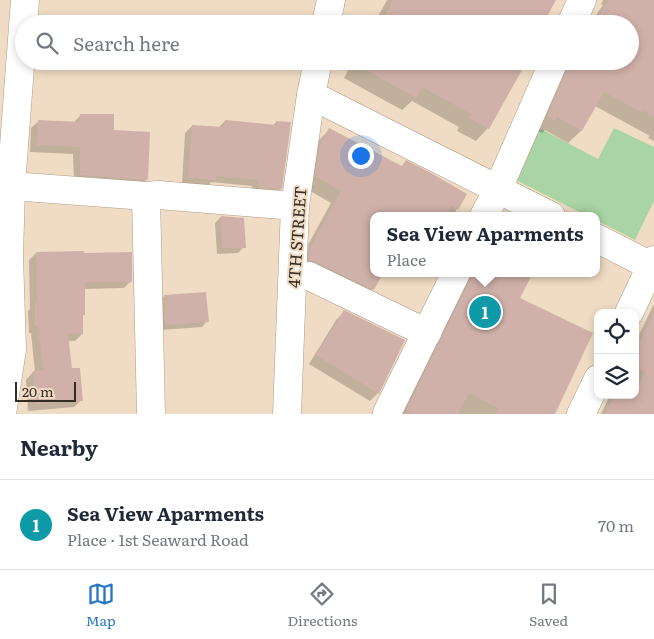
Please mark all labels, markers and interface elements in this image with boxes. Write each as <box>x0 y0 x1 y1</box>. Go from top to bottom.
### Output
search box <box>15 15 639 70</box>
icon: search <box>33 29 61 57</box>
text: Search here <box>73 29 180 57</box>
your location <box>348 143 374 169</box>
street label: 4TH STREET <box>280 185 312 289</box>
popup <box>370 212 600 277</box>
text: Sea View Aparments <box>387 219 583 247</box>
text: Place <box>387 247 426 271</box>
pin: 1 <box>469 293 501 331</box>
map controls <box>594 309 639 399</box>
button: locate <box>594 309 639 354</box>
button: layers <box>594 354 639 399</box>
scale bar <box>15 379 76 402</box>
text: 20 m <box>22 381 54 401</box>
text: Nearby <box>20 431 98 462</box>
text: Sea View Aparments <box>67 499 264 527</box>
text: 1 <box>33 513 39 537</box>
text: 70 m <box>598 513 634 537</box>
text: Place · 1st Seaward Road <box>67 527 249 551</box>
tab: Map <box>86 580 116 630</box>
tab: Directions <box>287 580 357 630</box>
tab: Saved <box>529 580 568 630</box>

